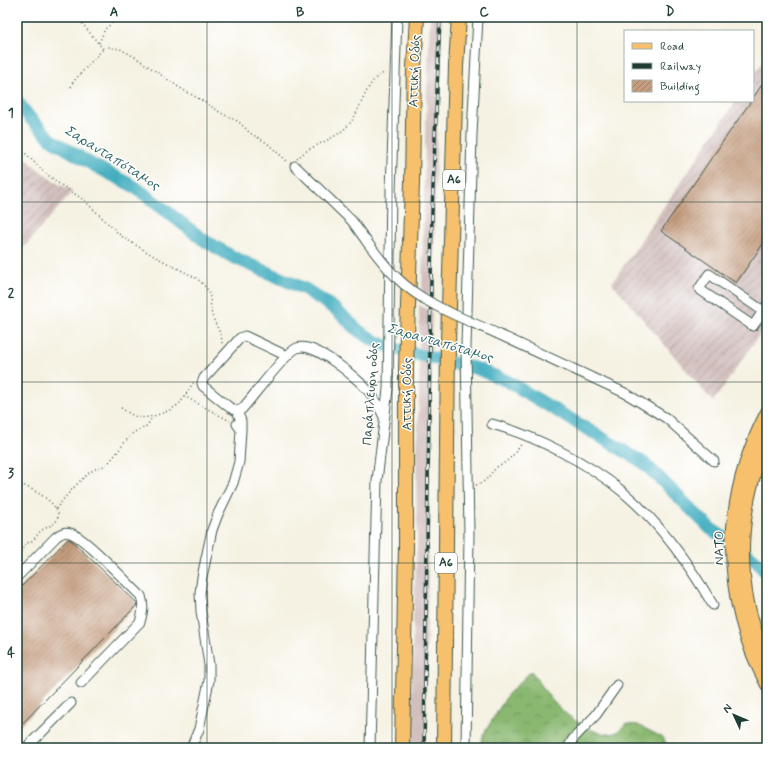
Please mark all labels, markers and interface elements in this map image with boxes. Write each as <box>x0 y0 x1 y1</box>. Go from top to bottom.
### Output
text: A <box>110 4 118 21</box>
text: B <box>296 4 305 21</box>
text: C <box>479 4 489 21</box>
text: D <box>666 4 675 21</box>
legend <box>624 30 754 102</box>
street label: Αττική Οδός <box>405 34 425 108</box>
text: Road <box>660 39 684 55</box>
text: Railway <box>660 59 702 75</box>
text: Building <box>660 79 700 96</box>
text: 1 <box>8 105 14 122</box>
water label: Σαρανταπόταμος <box>61 121 164 195</box>
road number: Α6 <box>443 170 465 190</box>
text: 2 <box>8 285 15 302</box>
water label: Σαρανταπόταμος <box>385 319 496 367</box>
street label: Παράπλευρη οδός <box>359 342 383 446</box>
street label: Αττική Οδός <box>399 357 416 430</box>
text: 3 <box>8 465 14 482</box>
street label: ΝΑΤΟ <box>711 531 728 565</box>
road number: Α6 <box>435 553 457 573</box>
text: 4 <box>7 645 15 662</box>
north arrow <box>714 695 754 735</box>
text: N <box>720 701 735 716</box>

